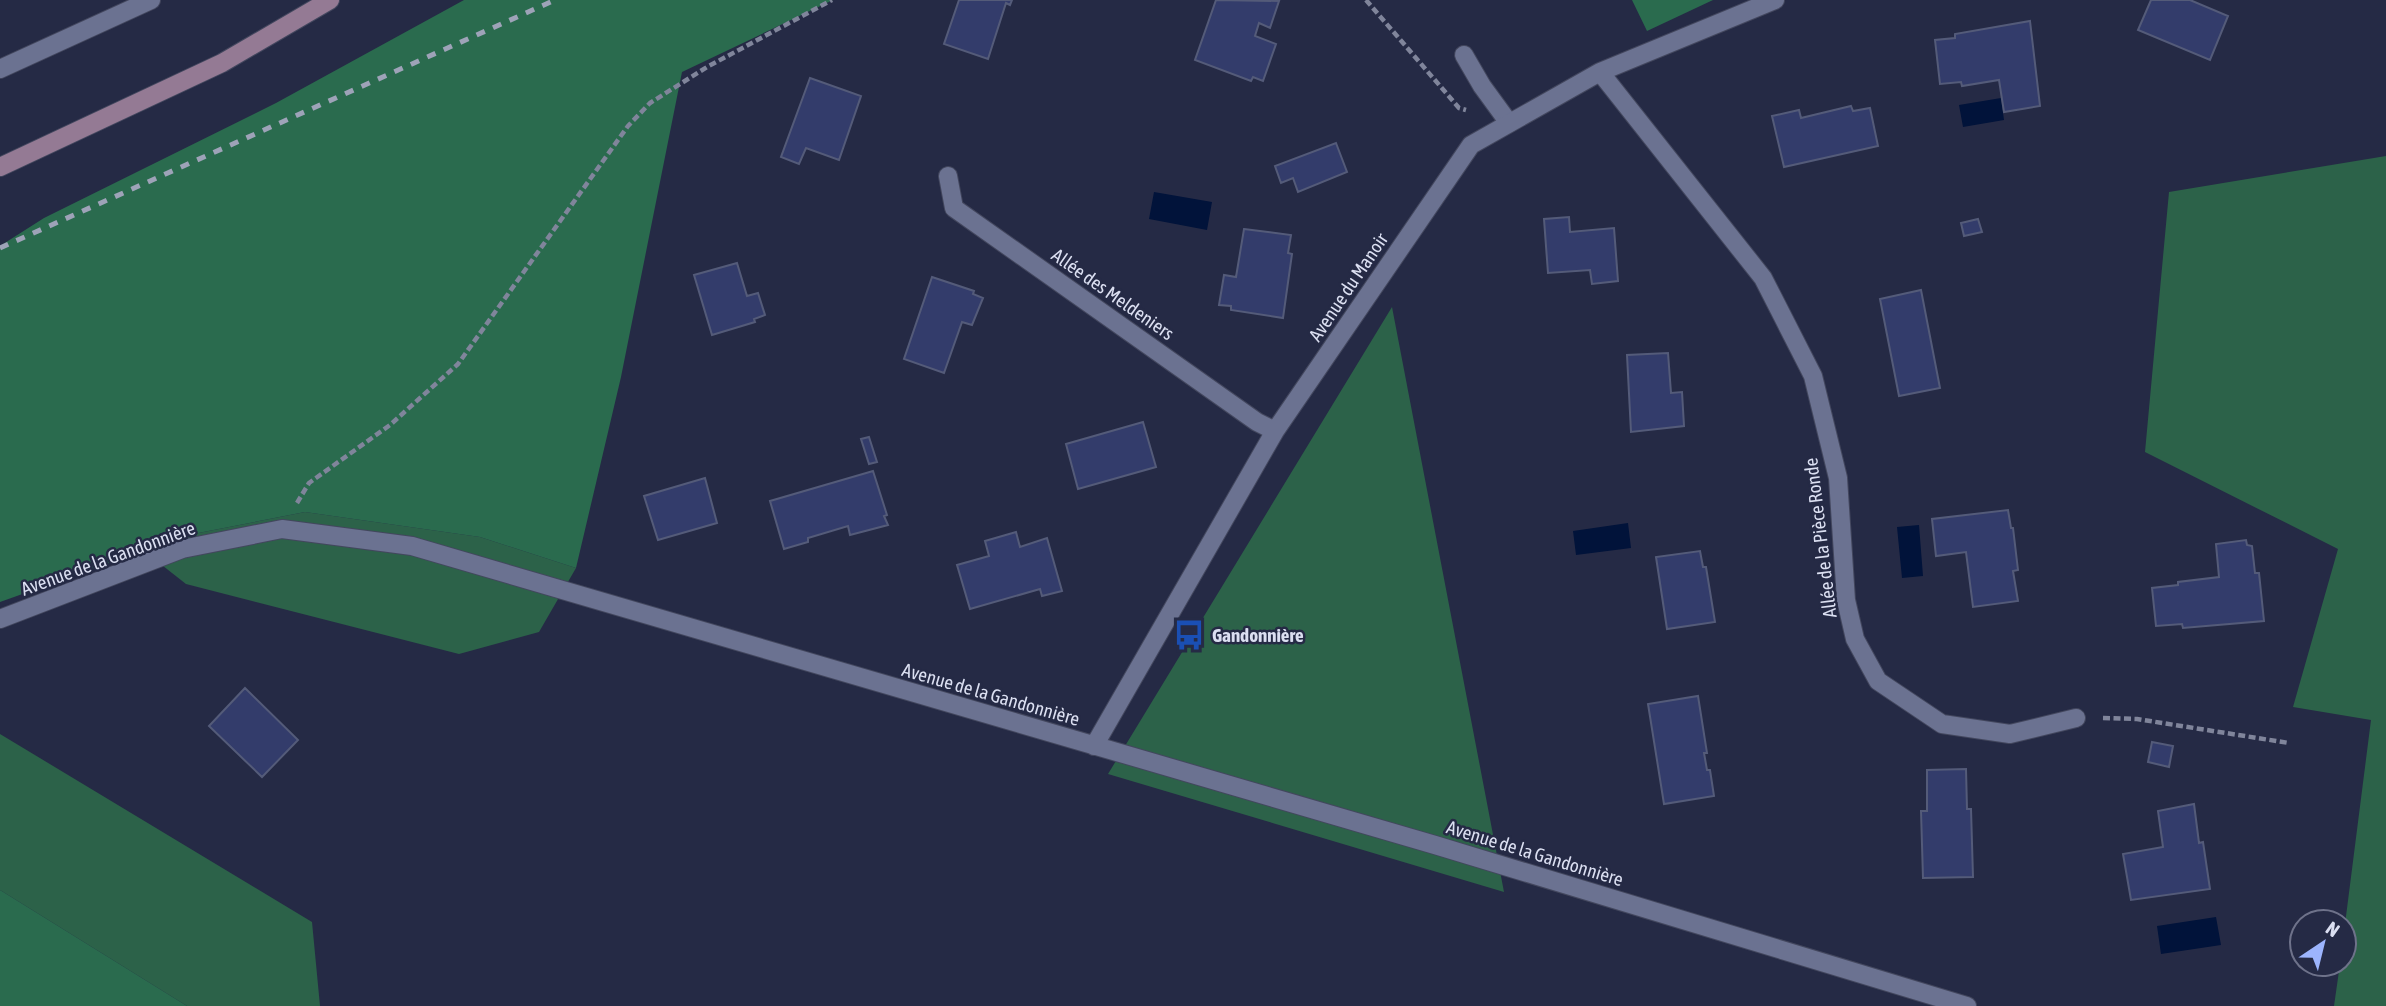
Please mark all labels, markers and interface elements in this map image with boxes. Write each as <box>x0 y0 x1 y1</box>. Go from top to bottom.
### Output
street label: Avenue du Manoir <box>1304 228 1392 345</box>
street label: Allée des Meldeniers <box>1048 244 1179 345</box>
street label: Allée de la Pièce Ronde <box>1799 457 1841 619</box>
street label: Avenue de la Gandonnière <box>18 516 198 600</box>
bus stop icon: Gandonnière <box>1172 618 1206 652</box>
place label: Gandonnière <box>1212 624 1304 646</box>
street label: Avenue de la Gandonnière <box>900 658 1082 730</box>
street label: Avenue de la Gandonnière <box>1444 816 1626 890</box>
north arrow <box>2288 908 2358 978</box>
text: N <box>2322 917 2344 941</box>

